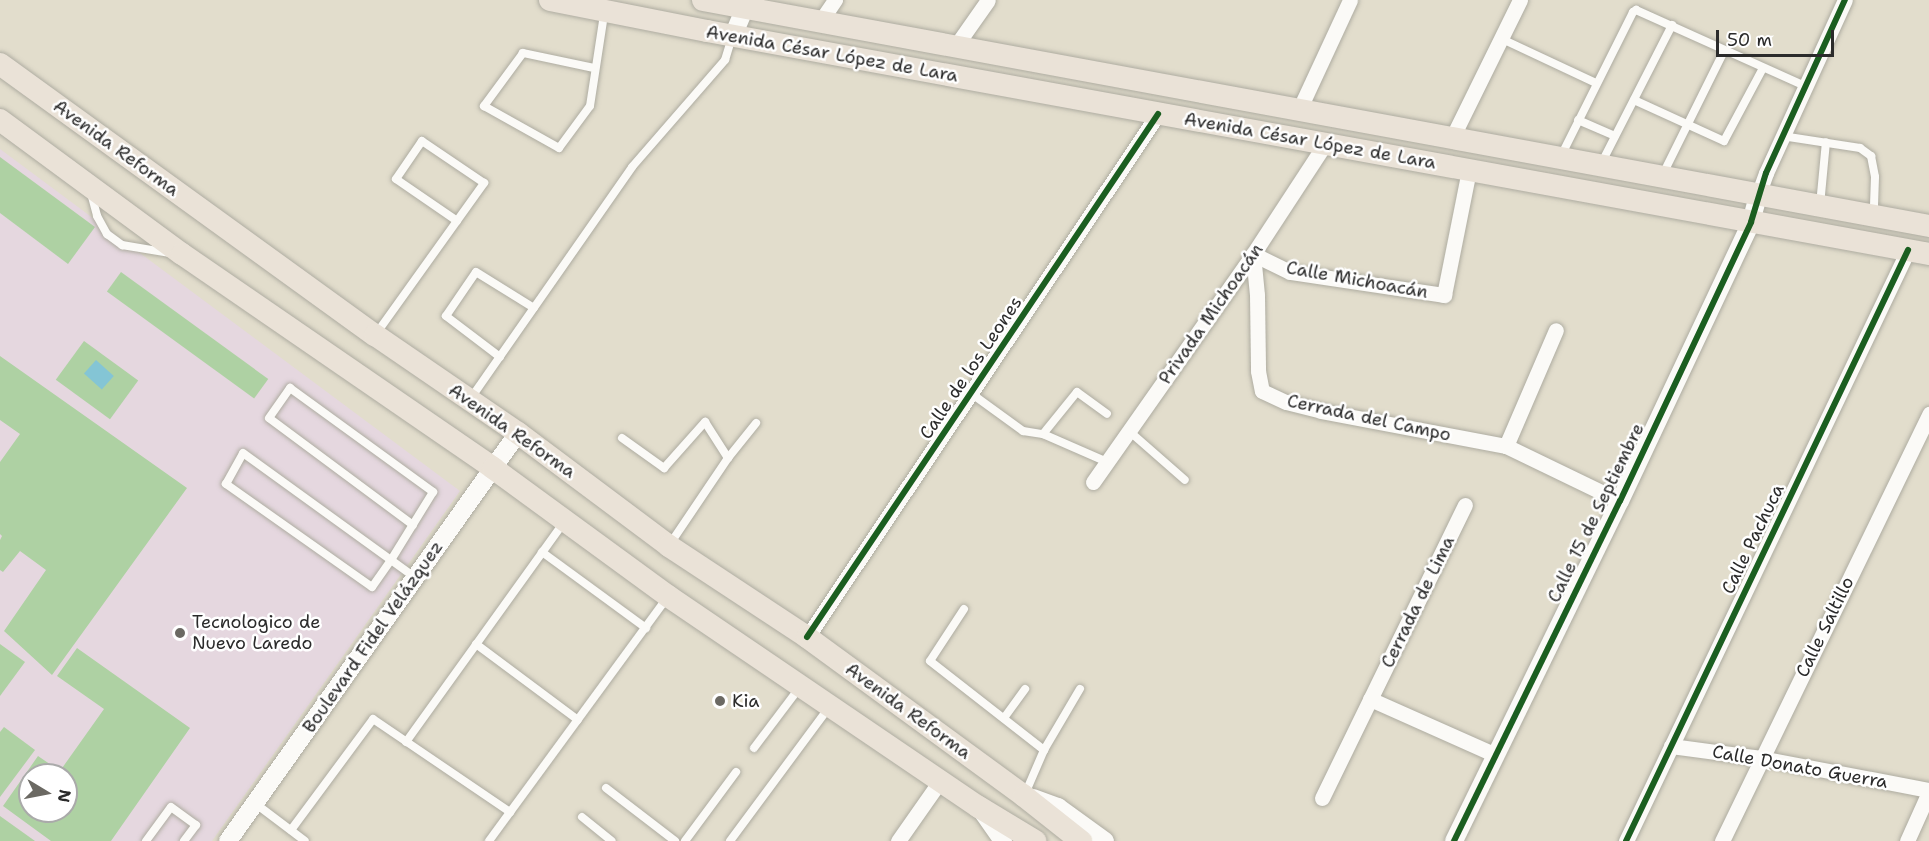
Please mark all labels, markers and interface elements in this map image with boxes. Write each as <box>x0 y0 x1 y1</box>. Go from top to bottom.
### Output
scale bar <box>1719 18 1838 56</box>
street label: Avenida César López de Lara <box>704 21 960 87</box>
text: 50 m <box>1727 28 1772 52</box>
street label: Avenida Reforma <box>49 95 183 201</box>
street label: Avenida César López de Lara <box>1182 108 1438 174</box>
street label: Privada Michoacán <box>1154 240 1268 388</box>
street label: Calle Michoacán <box>1284 257 1430 303</box>
street label: Calle de los Leones <box>915 293 1027 443</box>
street label: Avenida Reforma <box>444 379 580 483</box>
street label: Cerrada del Campo <box>1285 390 1453 446</box>
street label: Calle 15 de Septiembre <box>1543 420 1649 606</box>
street label: Calle Pachuca <box>1717 481 1789 597</box>
street label: Cerrada de Lima <box>1377 533 1459 671</box>
street label: Boulevard Fidel Velázquez <box>298 537 448 737</box>
street label: Calle Saltillo <box>1791 573 1859 681</box>
place label: Tecnologico de Nuevo Laredo <box>192 612 320 654</box>
marker: Tecnologico de Nuevo Laredo <box>173 626 187 640</box>
street label: Avenida Reforma <box>841 658 975 764</box>
place label: Kia <box>732 690 759 712</box>
marker: Kia <box>713 694 727 708</box>
street label: Calle Donato Guerra <box>1711 741 1889 793</box>
north arrow <box>18 763 78 823</box>
text: N <box>53 788 76 804</box>

